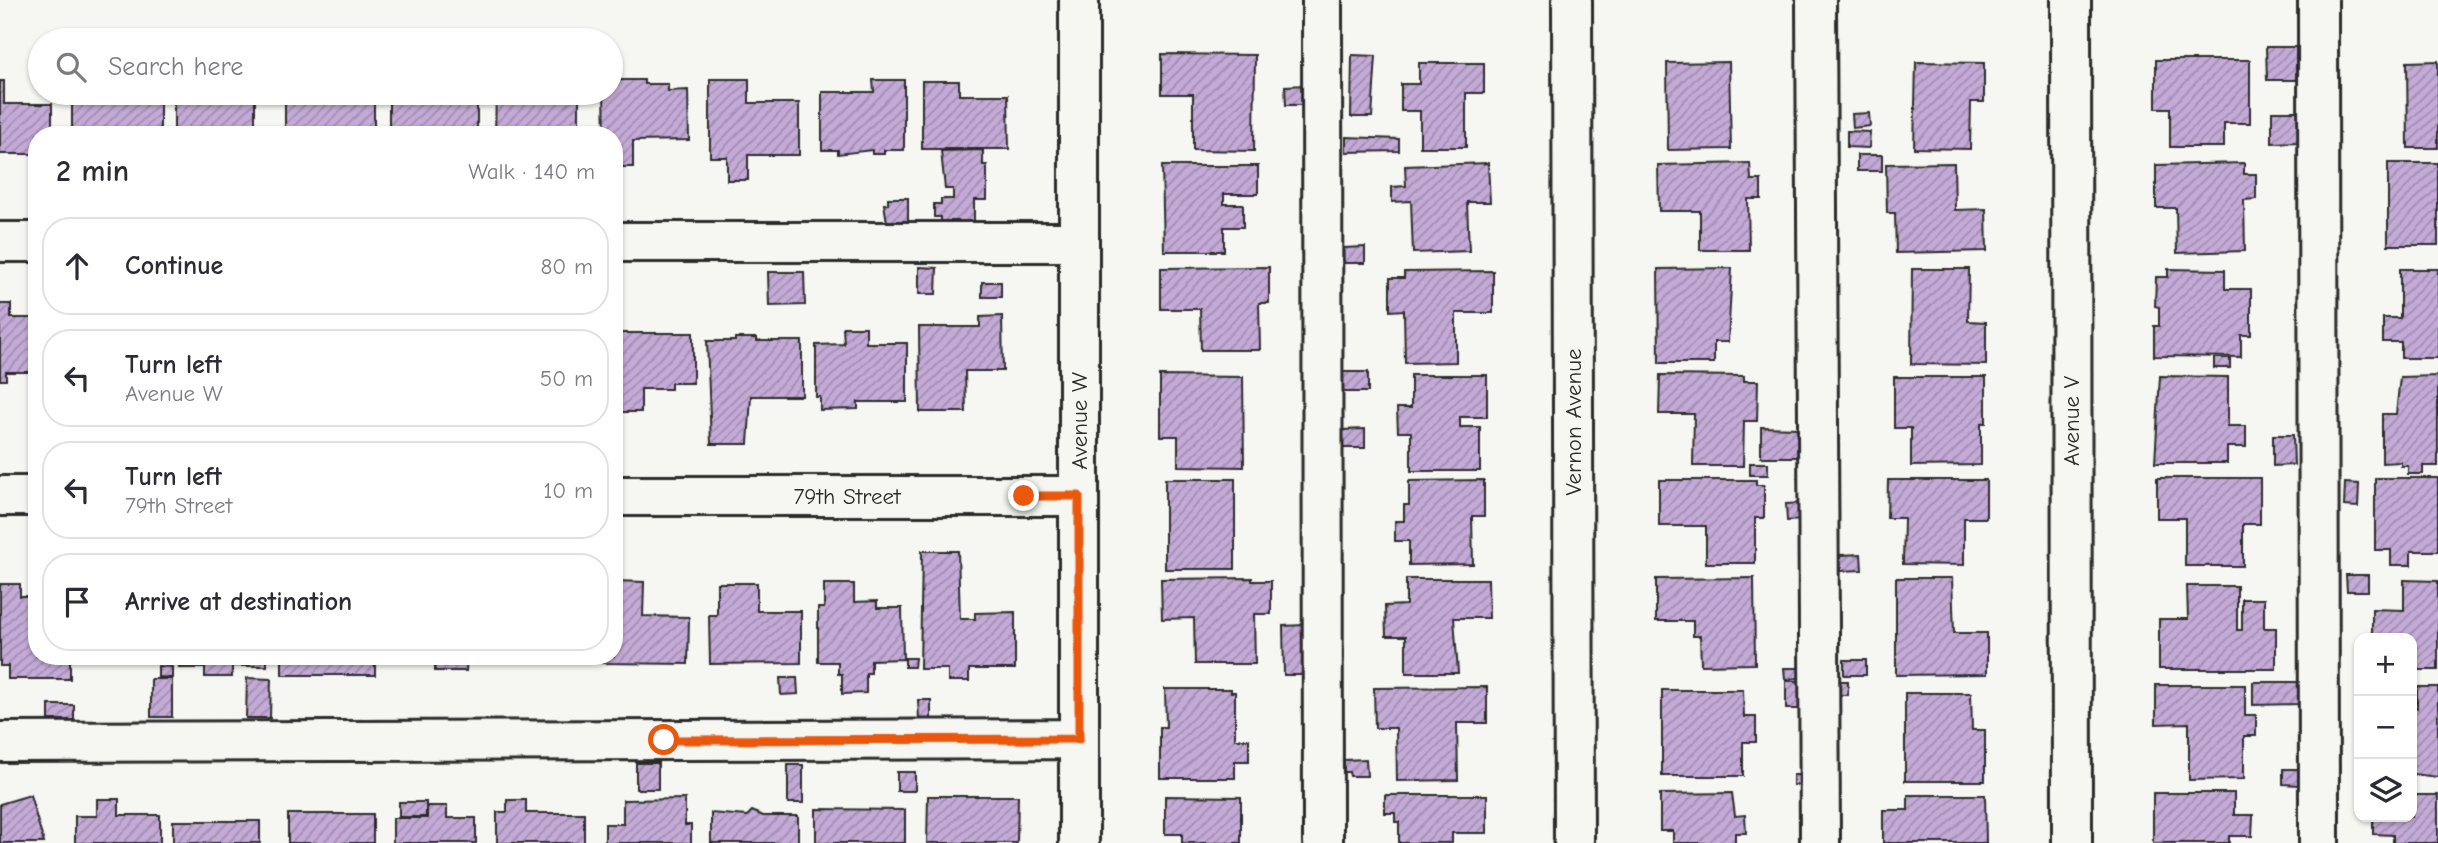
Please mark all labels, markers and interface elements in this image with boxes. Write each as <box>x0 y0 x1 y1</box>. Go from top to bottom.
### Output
search box <box>28 28 623 105</box>
icon: search <box>52 48 90 86</box>
text: Search here <box>108 52 243 82</box>
text: 2 min <box>56 154 129 189</box>
text: Walk · 140 m <box>468 158 595 185</box>
icon: ahead <box>58 247 96 285</box>
text: Continue <box>125 251 223 281</box>
text: 80 m <box>540 253 593 280</box>
street label: Vernon Avenue <box>1560 349 1587 495</box>
text: Turn left <box>125 350 222 380</box>
icon: left <box>58 359 96 397</box>
text: 50 m <box>540 365 593 392</box>
street label: Avenue W <box>1066 372 1093 470</box>
street label: Avenue V <box>2058 375 2085 466</box>
text: Avenue W <box>125 380 223 407</box>
text: Turn left <box>125 462 222 492</box>
icon: left <box>58 471 96 509</box>
text: 10 m <box>543 477 593 504</box>
route end <box>1008 480 1039 511</box>
street label: 79th Street <box>793 483 902 510</box>
text: 79th Street <box>125 492 232 519</box>
icon: arrive <box>58 583 96 621</box>
text: Arrive at destination <box>125 587 352 617</box>
map controls <box>2354 633 2417 822</box>
button: + <box>2354 633 2417 696</box>
button: − <box>2354 696 2417 759</box>
route start <box>648 724 679 755</box>
button: layers <box>2354 759 2417 822</box>

